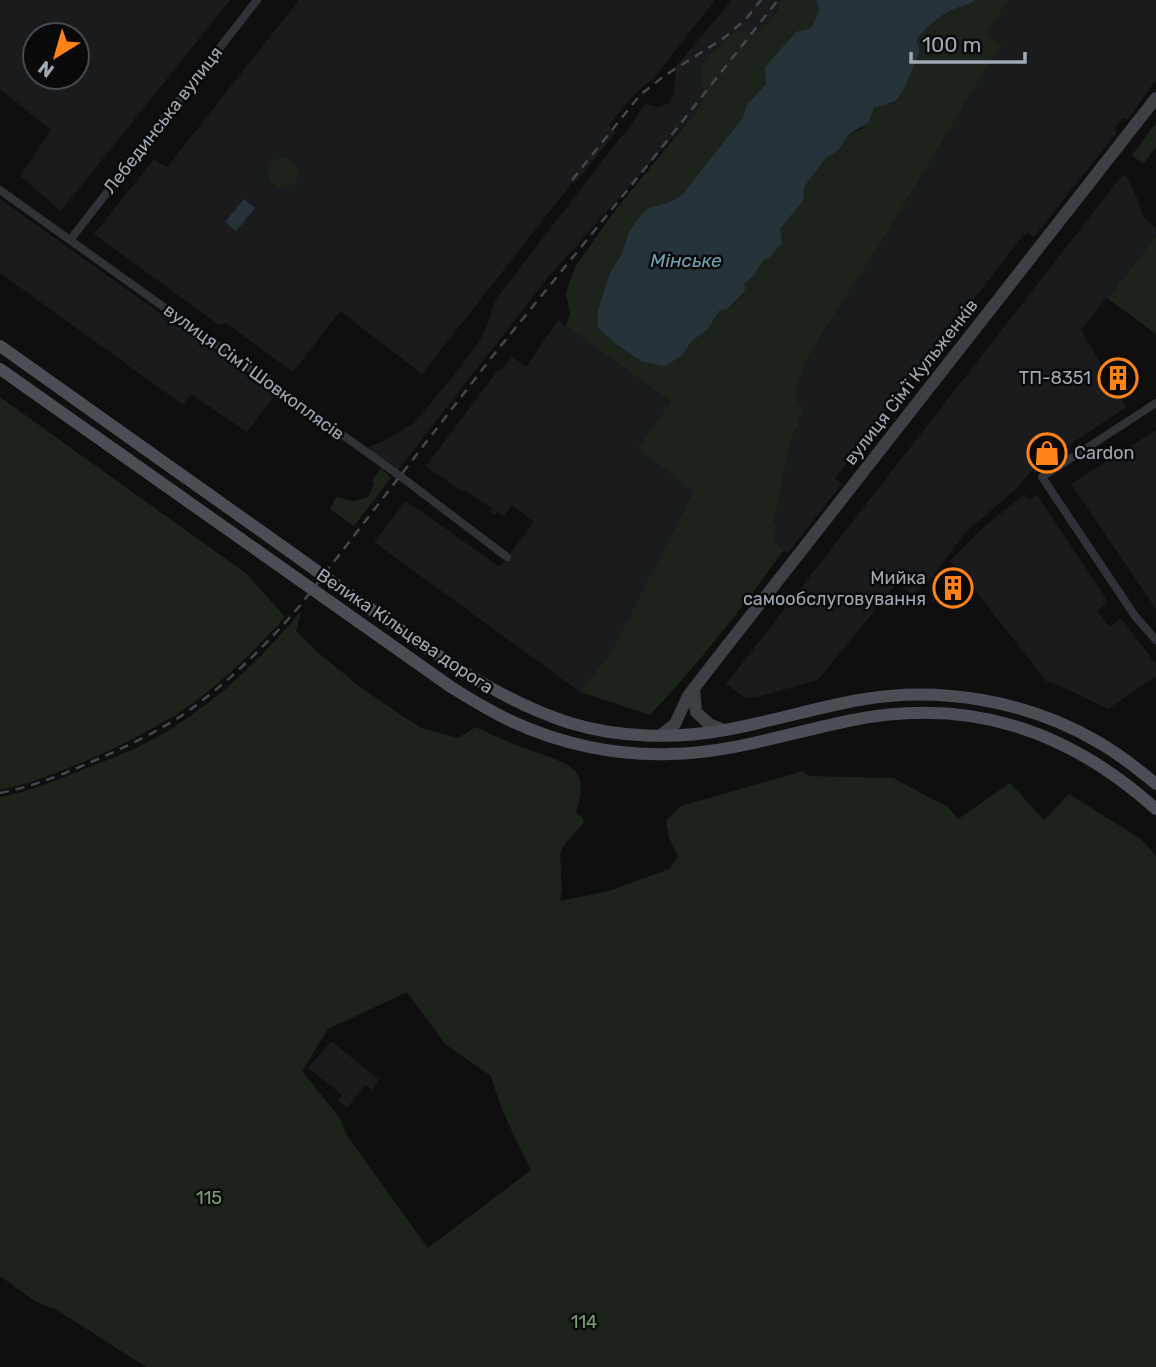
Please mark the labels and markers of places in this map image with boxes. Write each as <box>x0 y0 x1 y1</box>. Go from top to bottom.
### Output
building icon: ТП-8351 <box>1097 357 1139 399</box>
place label: ТП-8351 <box>1019 367 1091 389</box>
shop icon: Cardon <box>1026 432 1068 474</box>
place label: Cardon <box>1074 442 1135 464</box>
place label: Мийка самообслуговування <box>743 567 926 610</box>
building icon: Мийка самообслуговування <box>932 567 974 609</box>

